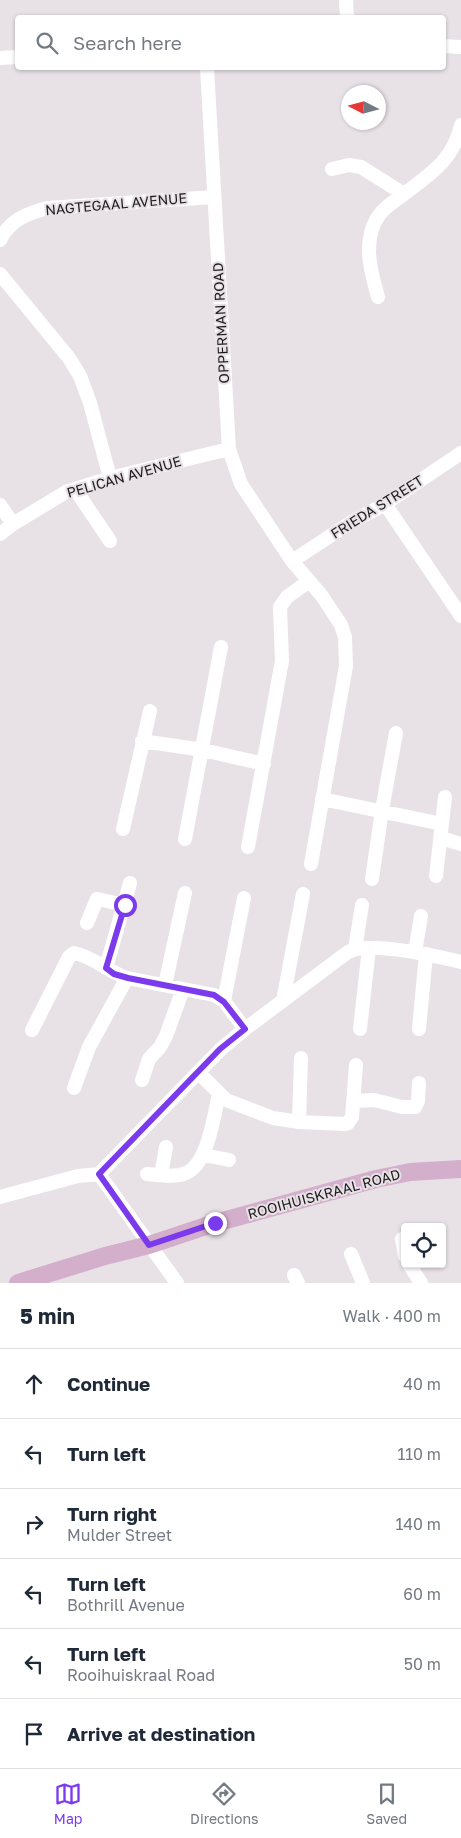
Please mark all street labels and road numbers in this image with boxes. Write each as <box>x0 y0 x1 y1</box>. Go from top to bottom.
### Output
street label: NAGTEGAAL AVENUE <box>44 189 187 218</box>
street label: OPPERMAN ROAD <box>209 262 232 384</box>
street label: PELICAN AVENUE <box>65 452 183 501</box>
street label: FRIEDA STREET <box>327 471 427 542</box>
street label: ROOIHUISKRAAL ROAD <box>246 1165 402 1222</box>

